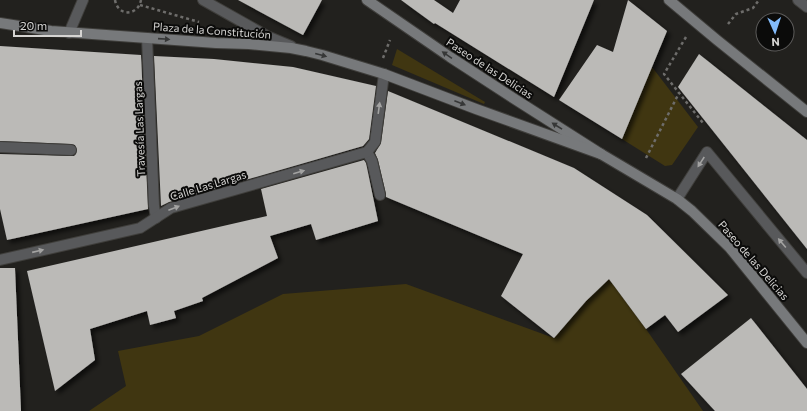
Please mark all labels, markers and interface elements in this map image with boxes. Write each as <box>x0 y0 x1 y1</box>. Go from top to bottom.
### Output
scale bar <box>14 12 81 38</box>
north arrow <box>755 12 795 52</box>
text: 20 m <box>20 18 47 32</box>
street label: Plaza de la Constitución <box>153 19 271 41</box>
street label: Paseo de las Delicias <box>444 35 536 101</box>
one-way arrow <box>158 36 170 42</box>
text: N <box>771 36 780 49</box>
one-way arrow <box>442 51 453 59</box>
one-way arrow <box>315 52 327 58</box>
street label: Travesía Las Largas <box>131 81 147 177</box>
one-way arrow <box>454 100 466 106</box>
one-way arrow <box>376 102 382 114</box>
one-way arrow <box>552 122 562 130</box>
one-way arrow <box>697 156 704 168</box>
street label: Calle Las Largas <box>168 167 248 203</box>
one-way arrow <box>293 168 305 174</box>
one-way arrow <box>169 204 181 210</box>
street label: Paseo de las Delicias <box>716 218 792 302</box>
one-way arrow <box>778 237 787 248</box>
one-way arrow <box>32 248 45 254</box>

